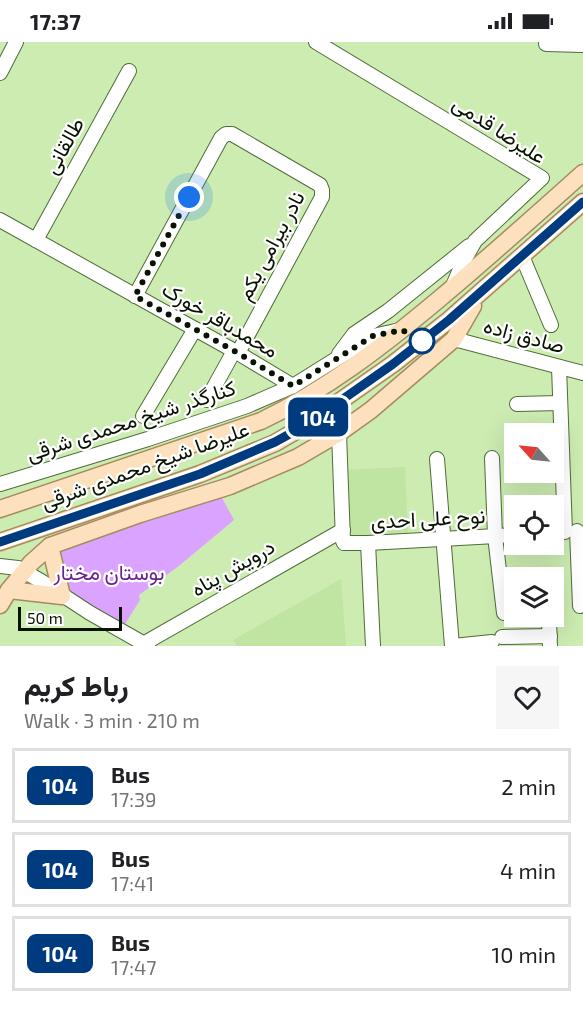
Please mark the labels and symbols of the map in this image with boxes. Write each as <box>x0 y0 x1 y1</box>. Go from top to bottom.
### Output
street label: علیرضا قدمی <box>447 89 551 170</box>
street label: طالقانی <box>37 113 89 178</box>
your location <box>174 182 204 212</box>
street label: نادر بیرامی یکم <box>230 186 312 306</box>
street label: محمدباقر خورک <box>157 275 283 364</box>
street label: صادق زاده <box>481 312 568 359</box>
unlabelled marker <box>409 328 435 354</box>
street label: کنارگذر شیخ محمدی شرقی <box>23 374 239 468</box>
line badge: 104 <box>284 398 352 436</box>
street label: علیرضا شیخ محمدی شرقی <box>37 415 253 517</box>
north arrow <box>504 423 564 483</box>
street label: نوح علی احدی <box>370 502 486 536</box>
street label: درویش پناه <box>186 533 280 603</box>
park label: بوستان مختار <box>53 559 164 586</box>
scale bar <box>18 604 122 632</box>

